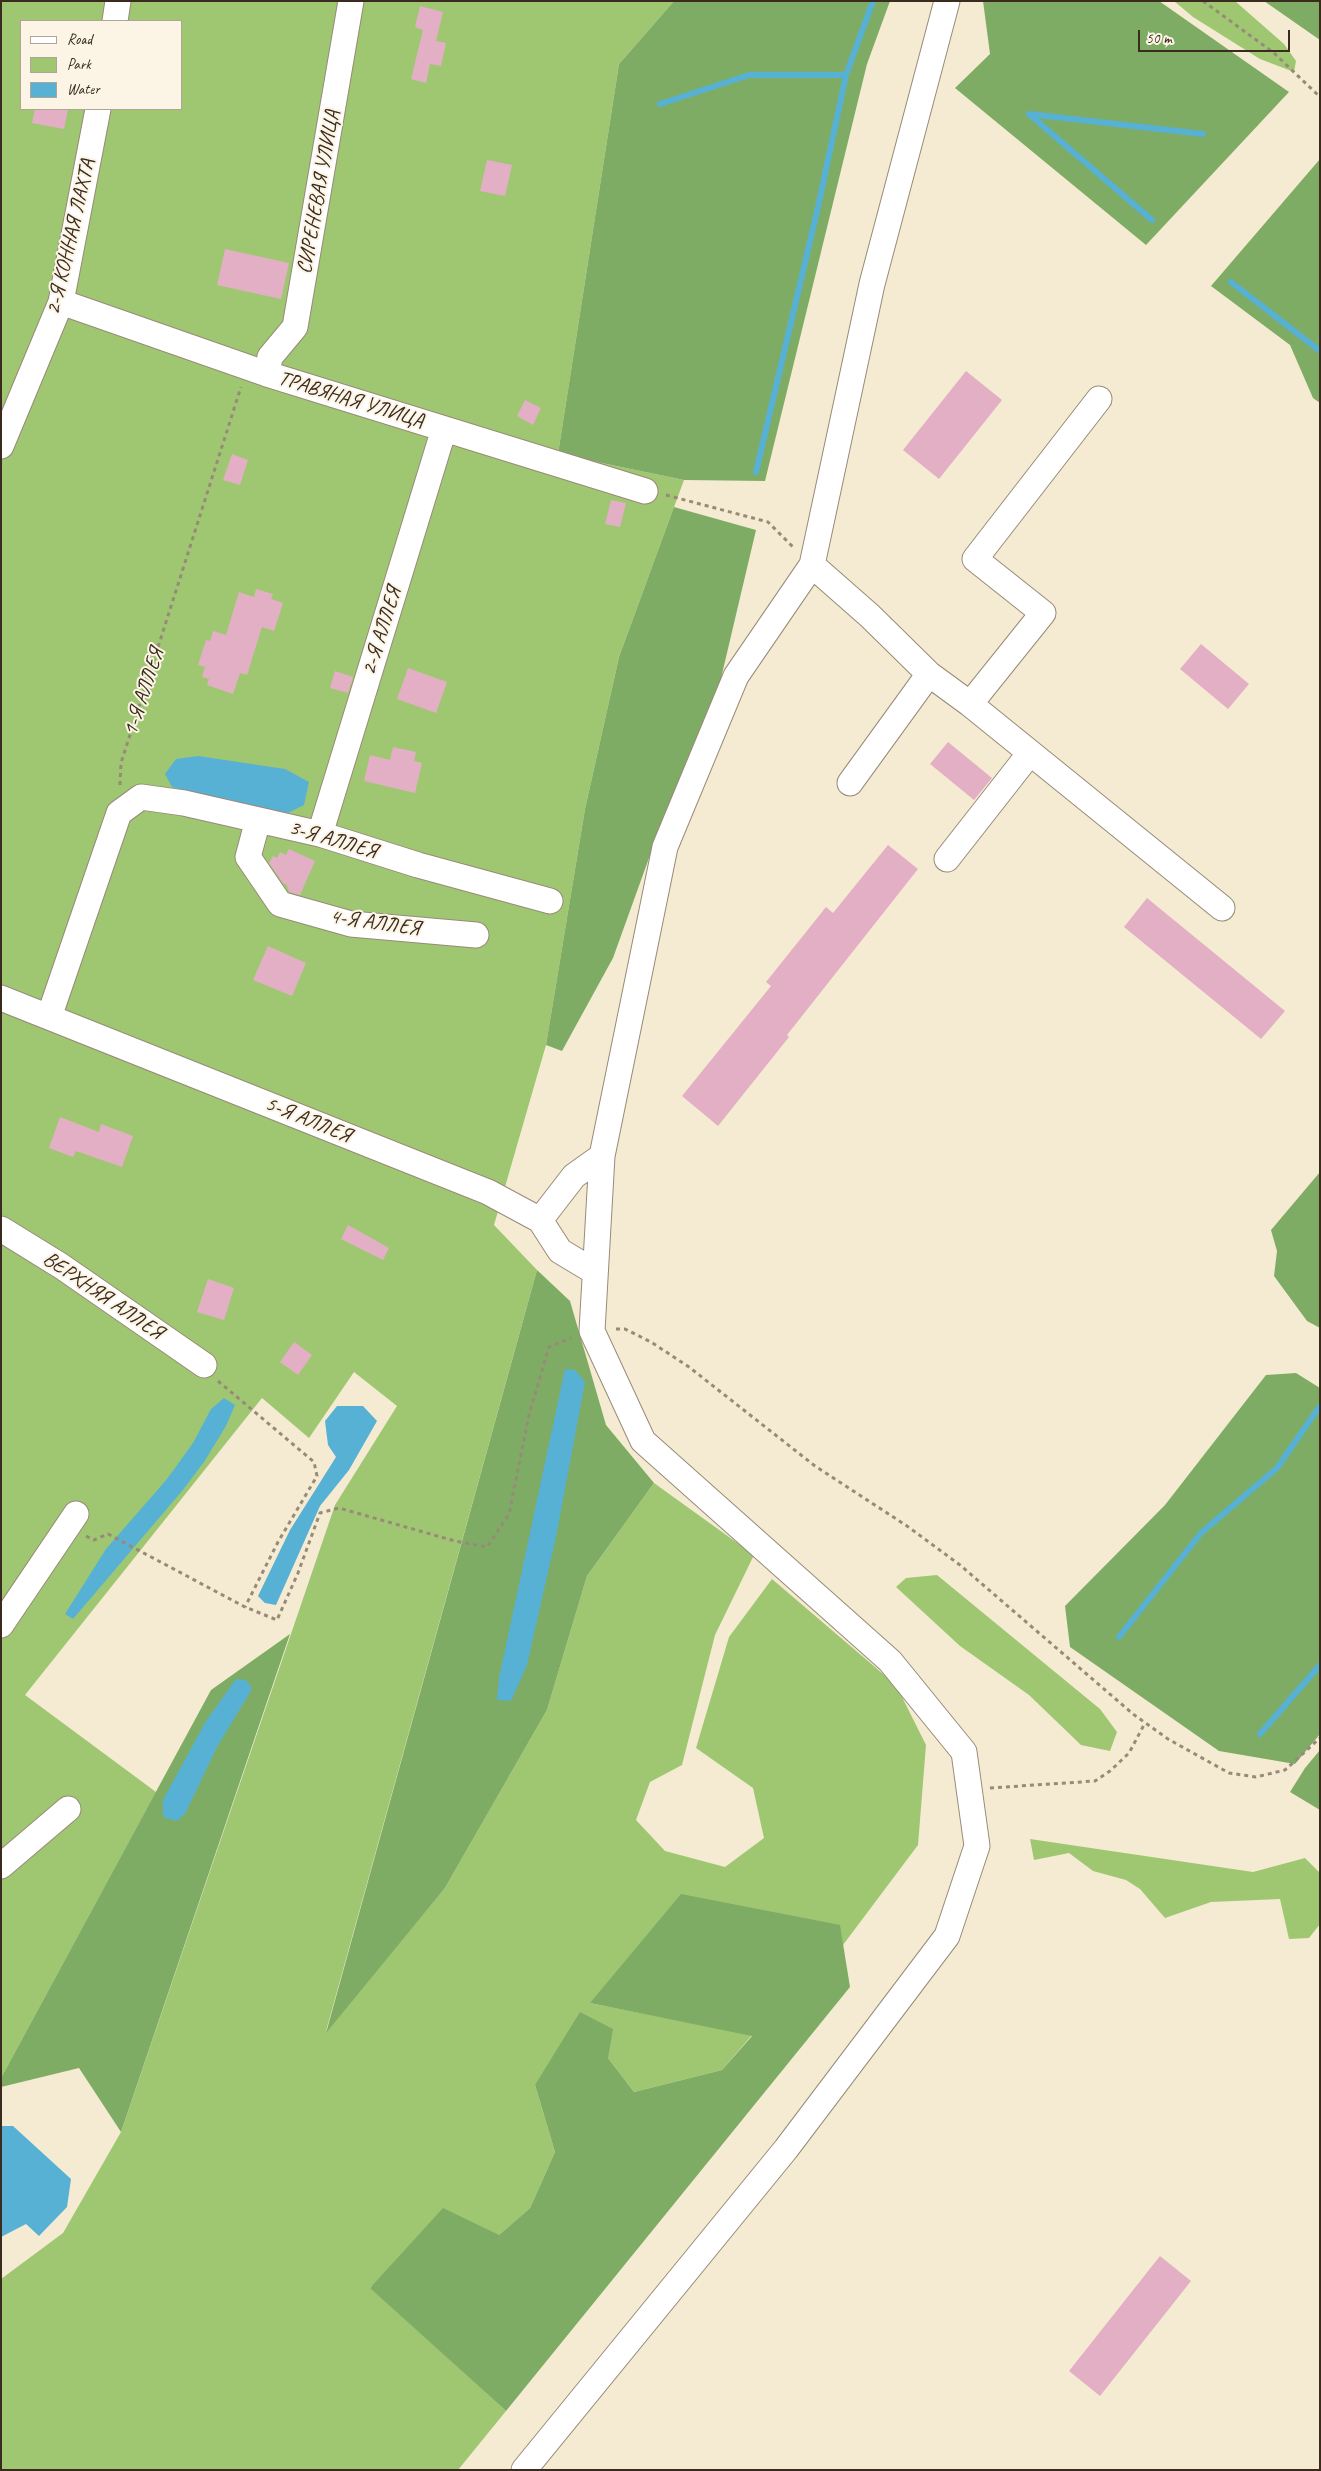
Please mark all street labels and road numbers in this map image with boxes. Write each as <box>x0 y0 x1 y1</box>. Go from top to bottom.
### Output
street label: СИРЕНЕВАЯ УЛИЦА <box>292 108 346 276</box>
street label: 2-Я КОННАЯ ЛАХТА <box>41 157 101 317</box>
street label: ТРАВЯНАЯ УЛИЦА <box>275 366 427 434</box>
street label: 2-Я АЛЛЕЯ <box>357 584 407 678</box>
street label: 1-Я АЛЛЕЯ <box>118 645 170 739</box>
street label: 3-Я АЛЛЕЯ <box>286 815 380 865</box>
street label: 4-Я АЛЛЕЯ <box>328 904 422 942</box>
street label: 5-Я АЛЛЕЯ <box>261 1091 355 1149</box>
street label: ВЕРХНЯЯ АЛЛЕЯ <box>38 1246 168 1346</box>

